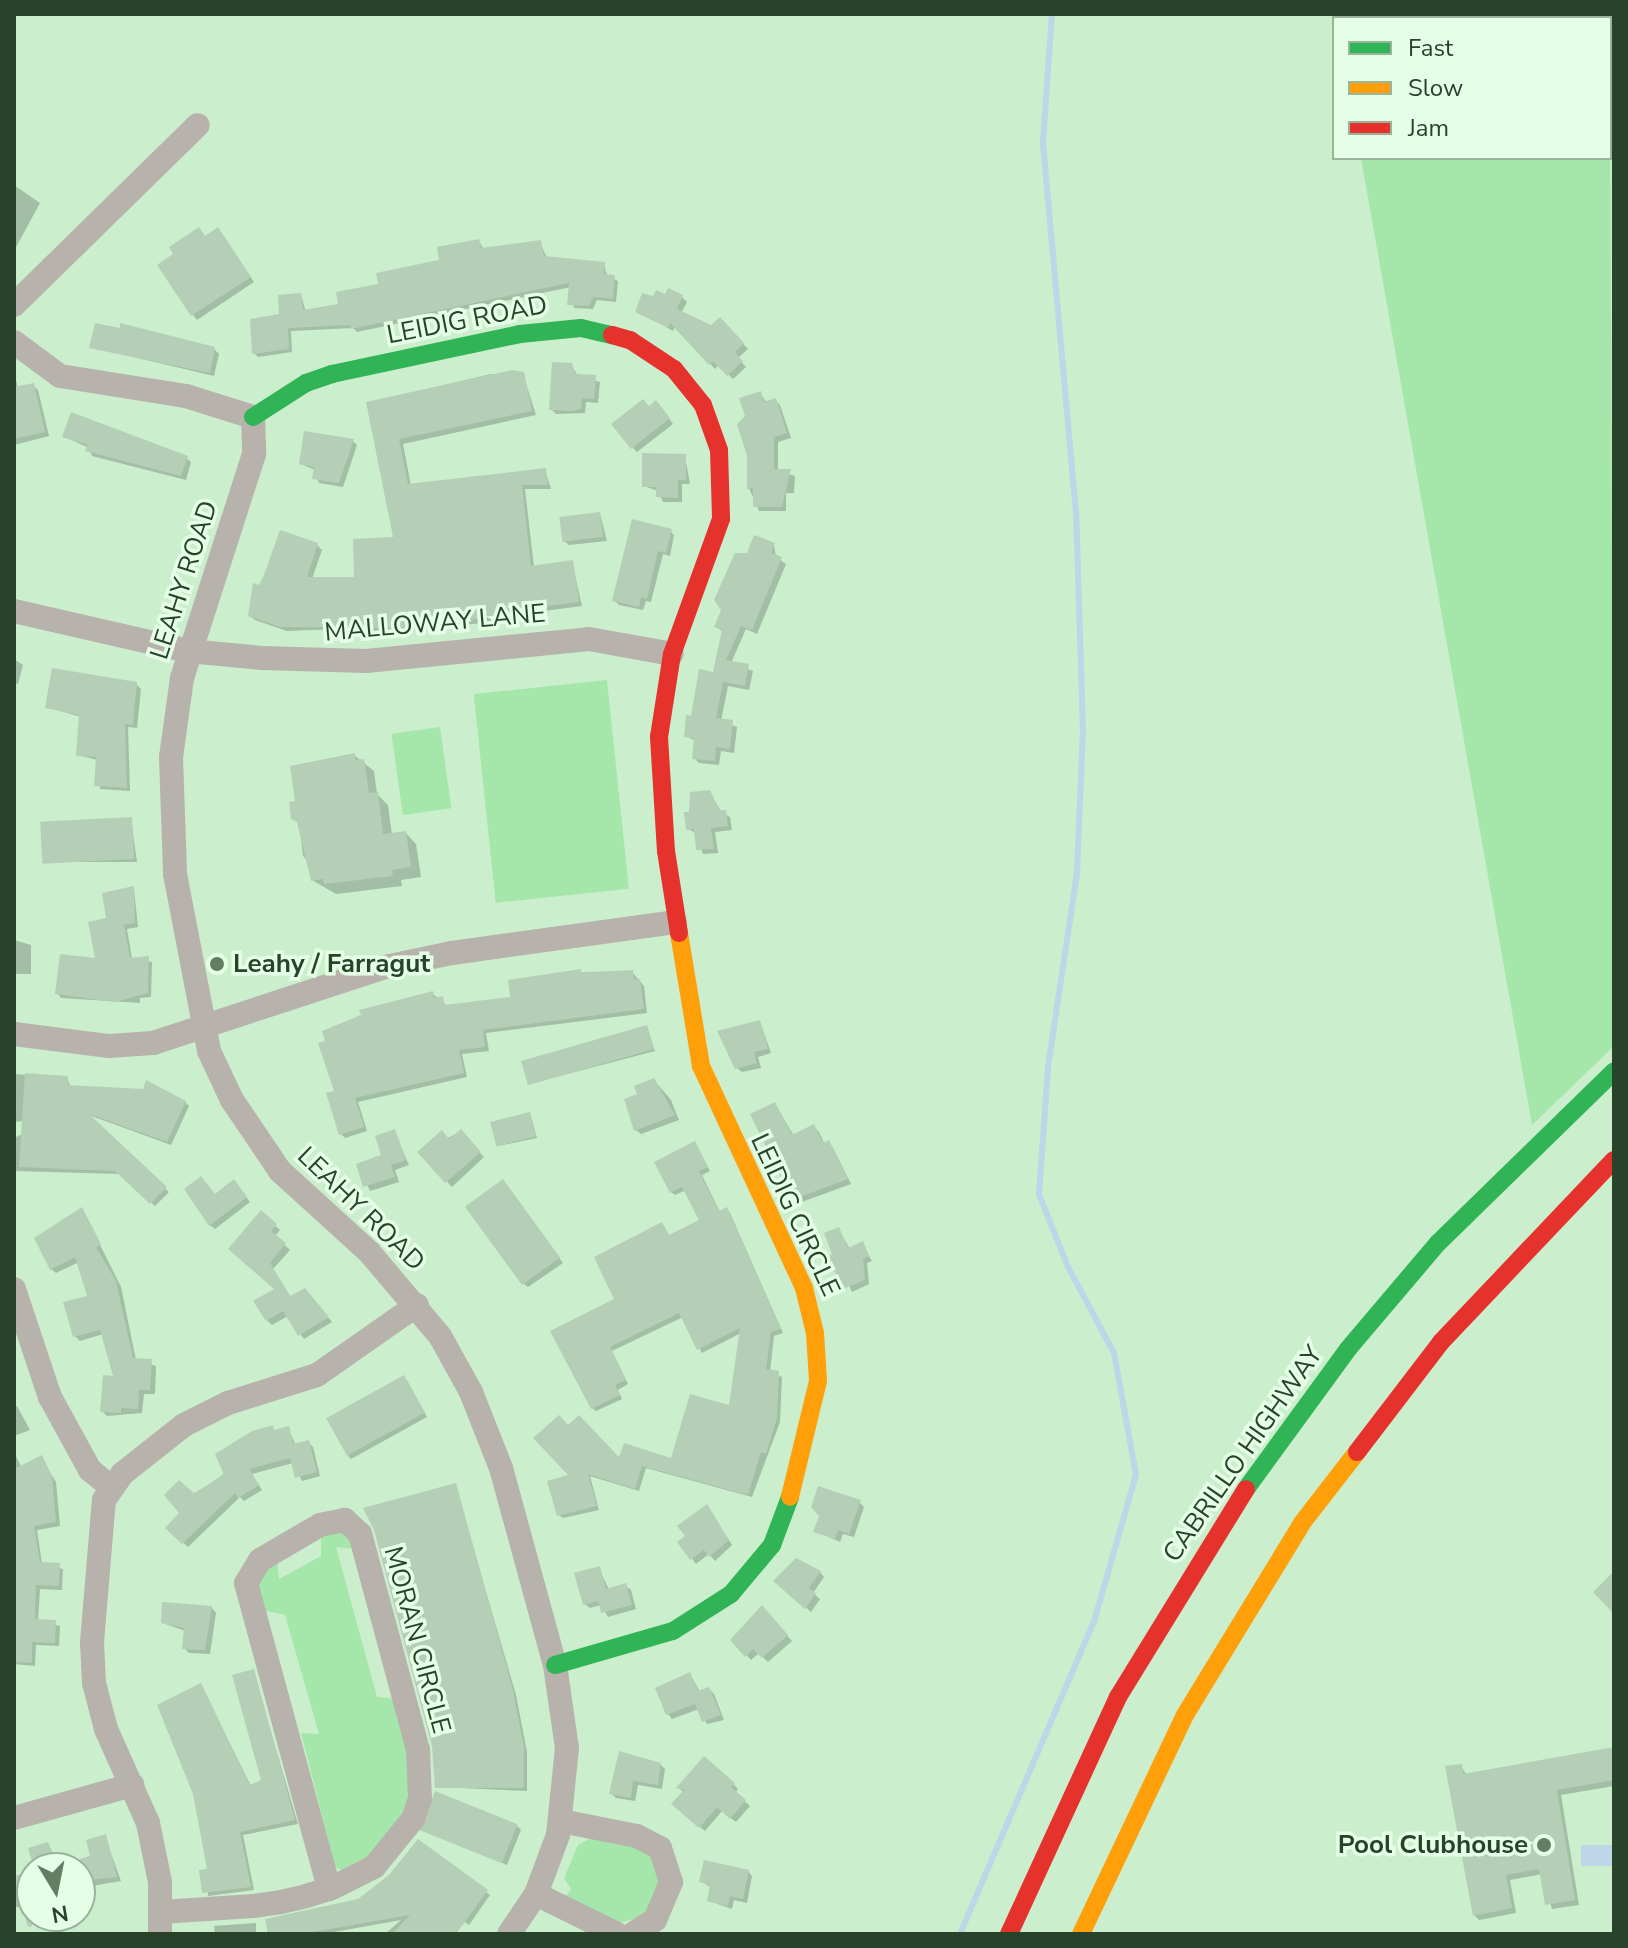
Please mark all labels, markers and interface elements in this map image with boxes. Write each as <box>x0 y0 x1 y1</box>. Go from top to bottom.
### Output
legend <box>1332 16 1612 160</box>
text: Fast <box>1408 32 1453 64</box>
text: Slow <box>1408 72 1463 104</box>
text: Jam <box>1408 112 1449 144</box>
street label: LEIDIG ROAD <box>384 289 550 351</box>
street label: LEAHY ROAD <box>144 497 224 663</box>
street label: MALLOWAY LANE <box>323 598 547 648</box>
place label: Leahy / Farragut <box>233 948 430 980</box>
marker: Leahy / Farragut <box>208 955 226 973</box>
street label: LEIDIG CIRCLE <box>744 1129 846 1301</box>
street label: LEAHY ROAD <box>291 1140 431 1278</box>
street label: CABRILLO HIGHWAY <box>1157 1340 1329 1568</box>
street label: MORAN CIRCLE <box>377 1543 457 1737</box>
place label: Pool Clubhouse <box>1338 1829 1528 1861</box>
marker: Pool Clubhouse <box>1535 1836 1553 1854</box>
north arrow <box>16 1852 96 1932</box>
text: N <box>49 1897 71 1930</box>

